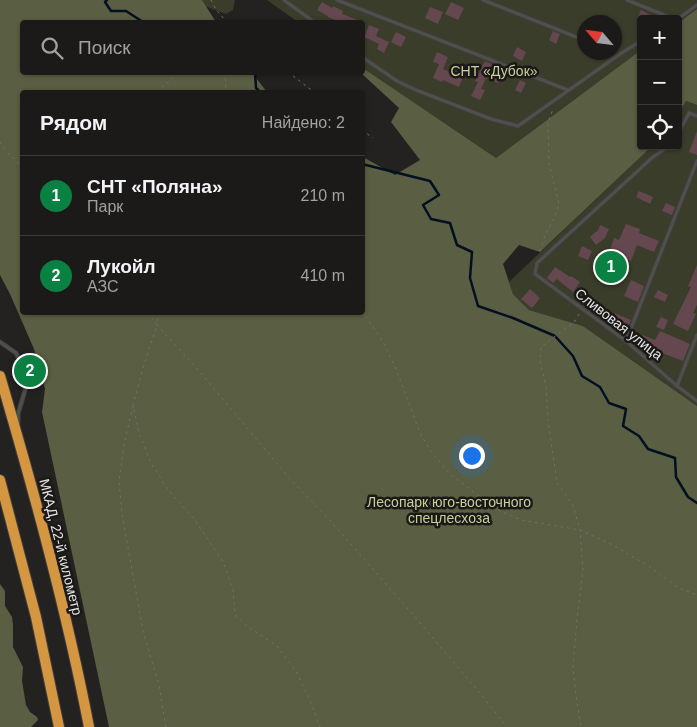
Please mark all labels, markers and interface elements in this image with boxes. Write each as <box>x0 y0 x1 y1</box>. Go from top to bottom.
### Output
north arrow <box>577 15 622 60</box>
map controls <box>637 15 682 150</box>
button: + <box>637 15 682 60</box>
search box <box>20 20 365 75</box>
icon: search <box>38 34 66 62</box>
text: Поиск <box>78 37 131 58</box>
button: − <box>637 60 682 105</box>
park label: СНТ «Дубок» <box>450 63 538 79</box>
button: locate <box>637 105 682 150</box>
text: Рядом <box>40 111 107 134</box>
text: Найдено: 2 <box>262 114 345 131</box>
text: СНТ «Поляна» <box>87 176 222 197</box>
text: 1 <box>52 187 60 204</box>
text: 210 m <box>301 187 345 204</box>
text: Парк <box>87 198 123 215</box>
pin: 1 <box>595 248 627 286</box>
text: Лукойл <box>87 256 156 277</box>
text: 2 <box>52 267 60 284</box>
text: 410 m <box>301 267 345 284</box>
text: АЗС <box>87 278 119 295</box>
street label: Сливовая улица <box>572 285 666 363</box>
pin: 2 <box>14 352 46 390</box>
your location <box>459 443 485 469</box>
street label: МКАД, 22-й километр <box>36 477 86 617</box>
park label: Лесопарк юго-восточного спецлесхоза <box>367 494 531 526</box>

